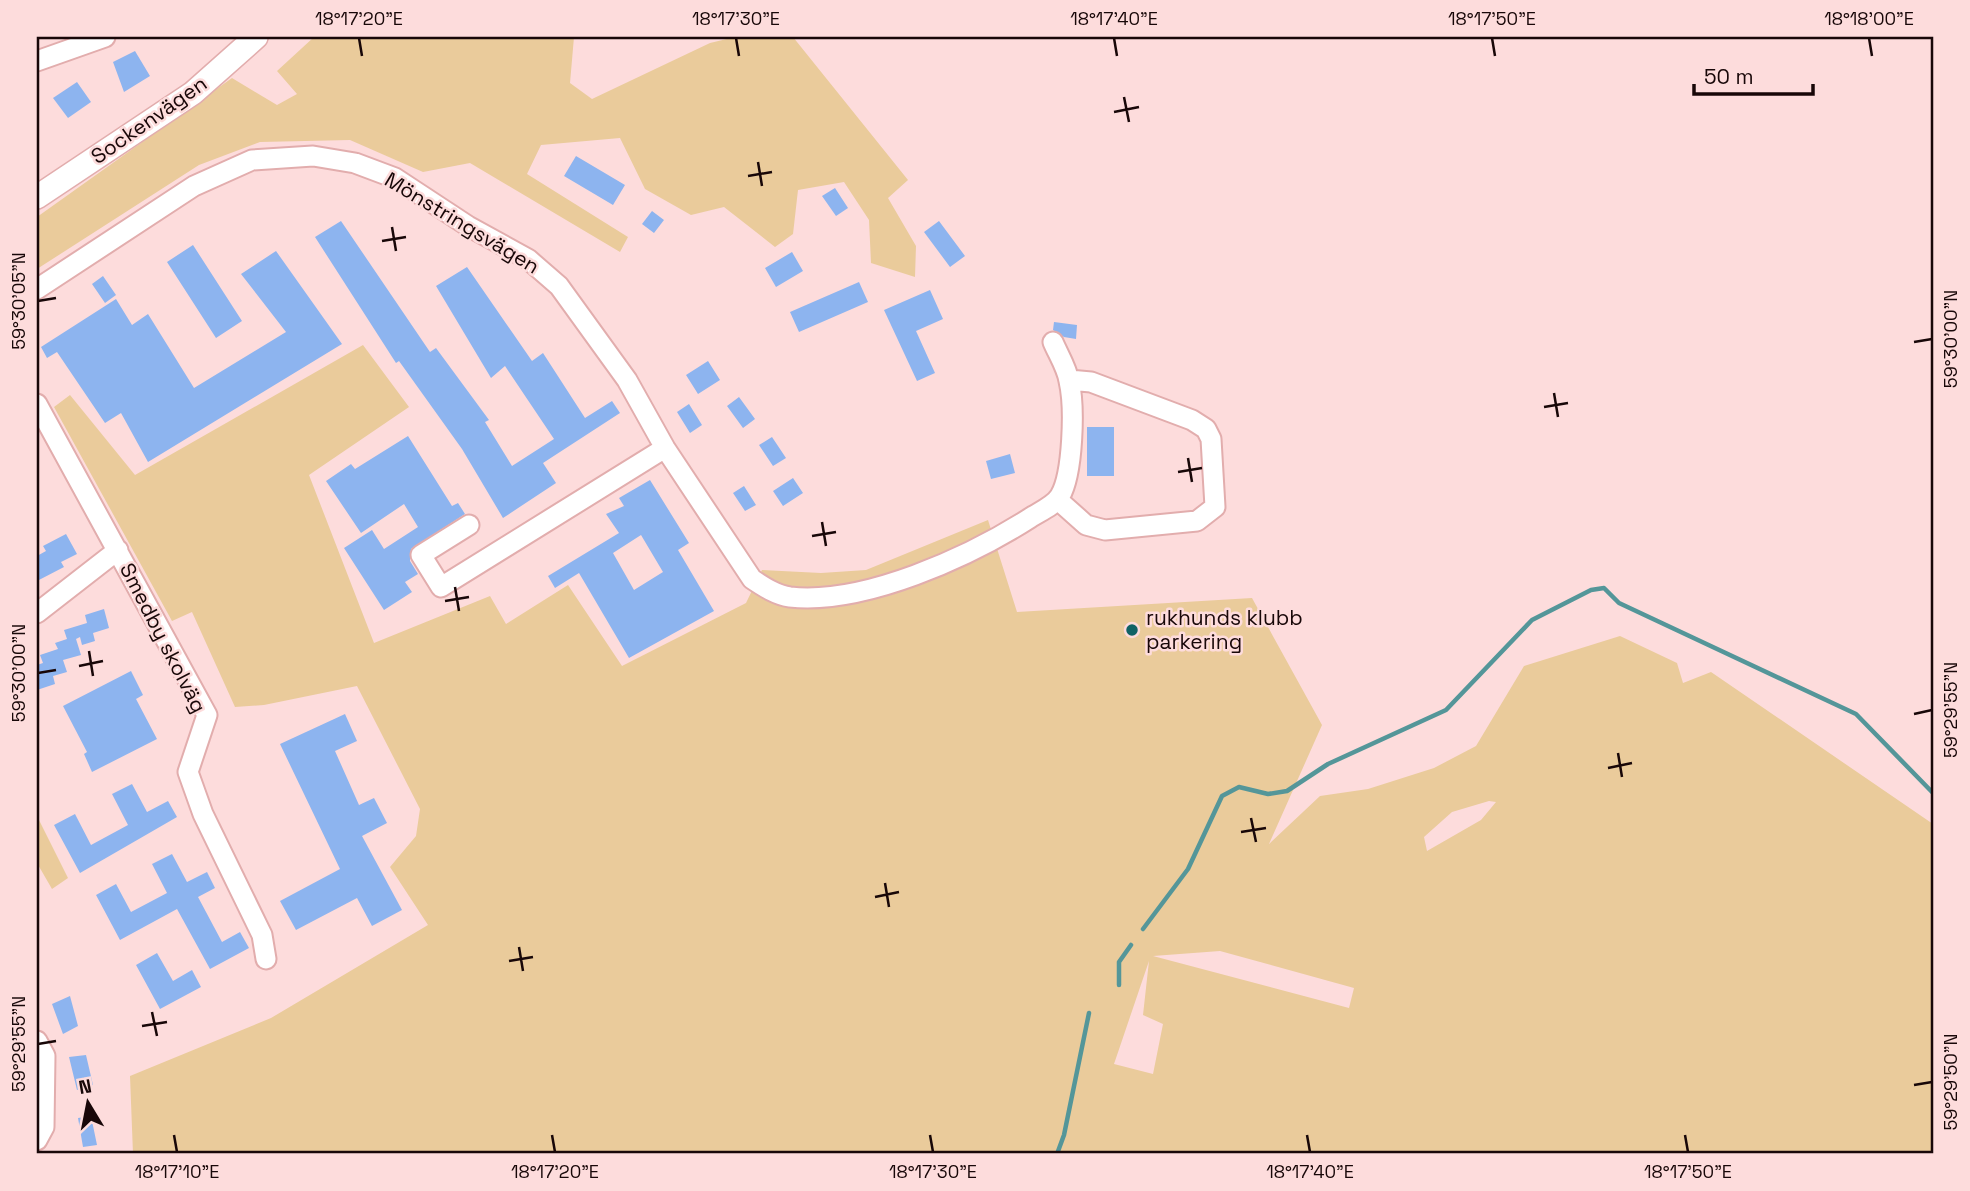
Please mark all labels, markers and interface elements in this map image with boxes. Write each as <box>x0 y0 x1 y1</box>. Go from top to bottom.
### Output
text: 18°17'20"E <box>315 7 403 30</box>
text: 18°17'30"E <box>692 7 780 30</box>
text: 18°17'40"E <box>1070 7 1158 30</box>
text: 18°17'50"E <box>1448 7 1536 30</box>
text: 18°18'00"E <box>1824 7 1914 30</box>
scale bar <box>1694 52 1812 96</box>
text: 50 m <box>1704 63 1754 90</box>
street label: Sockenvägen <box>85 70 212 170</box>
street label: Mönstringsvägen <box>380 166 545 280</box>
text: 59°30'05"N <box>7 252 30 350</box>
text: 59°30'00"N <box>1939 290 1962 388</box>
street label: Smedby skolväg <box>114 558 213 717</box>
place label: rukhunds klubb parkering <box>1146 604 1303 655</box>
marker: rukhunds klubb parkering <box>1124 622 1140 638</box>
text: 59°30'00"N <box>7 624 30 722</box>
text: 59°29'55"N <box>1939 662 1962 758</box>
text: 59°29'55"N <box>7 996 30 1092</box>
text: 59°29'50"N <box>1939 1034 1962 1130</box>
north arrow <box>52 1068 122 1138</box>
text: N <box>77 1073 94 1100</box>
text: 18°17'10"E <box>135 1160 219 1183</box>
text: 18°17'20"E <box>511 1160 599 1183</box>
text: 18°17'30"E <box>889 1160 977 1183</box>
text: 18°17'40"E <box>1266 1160 1354 1183</box>
text: 18°17'50"E <box>1644 1160 1732 1183</box>

